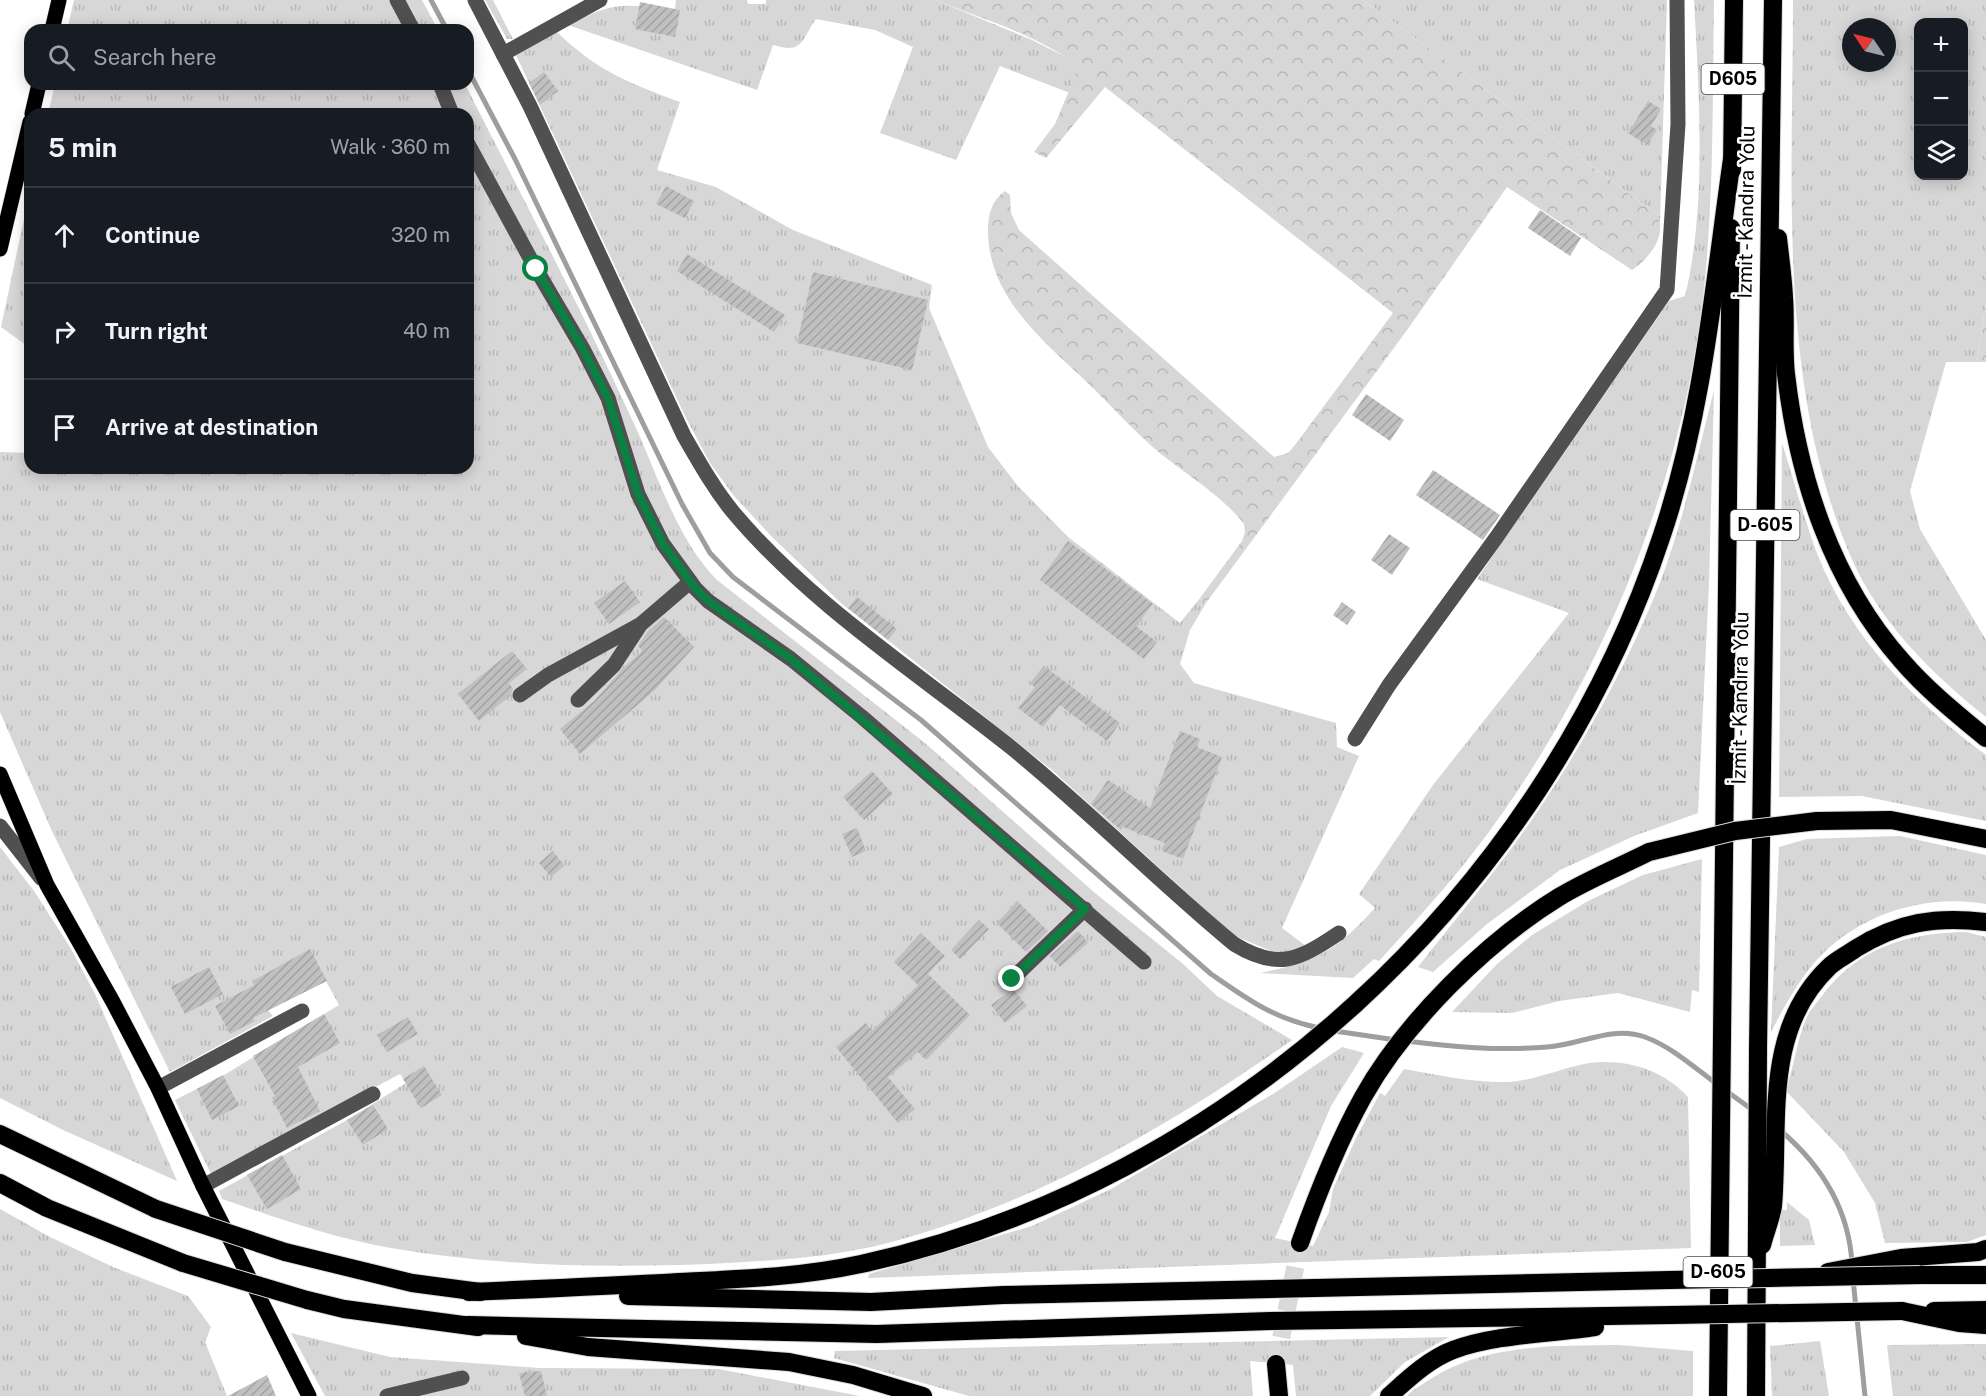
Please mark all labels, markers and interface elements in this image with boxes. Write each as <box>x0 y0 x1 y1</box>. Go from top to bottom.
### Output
north arrow <box>1842 18 1896 72</box>
map controls <box>1914 18 1968 180</box>
button: + <box>1914 18 1968 72</box>
search box <box>24 24 474 90</box>
icon: search <box>45 41 78 74</box>
text: Search here <box>93 44 217 70</box>
road number: D605 <box>1702 64 1764 94</box>
button: − <box>1914 72 1968 126</box>
street label: İzmit - Kandıra Yolu <box>1732 125 1760 299</box>
button: layers <box>1914 126 1968 180</box>
text: 5 min <box>48 132 117 163</box>
text: Walk · 360 m <box>330 135 450 159</box>
icon: ahead <box>48 219 81 252</box>
text: Continue <box>105 222 200 248</box>
text: 320 m <box>391 223 450 247</box>
route start <box>522 255 548 281</box>
icon: right <box>48 315 81 348</box>
text: Turn right <box>105 318 208 344</box>
text: 40 m <box>403 319 450 343</box>
icon: arrive <box>48 411 81 444</box>
text: Arrive at destination <box>105 414 318 440</box>
road number: D-605 <box>1730 510 1800 540</box>
street label: İzmit - Kandıra Yolu <box>1726 611 1754 785</box>
route end <box>998 965 1024 991</box>
road number: D-605 <box>1684 1257 1752 1287</box>

